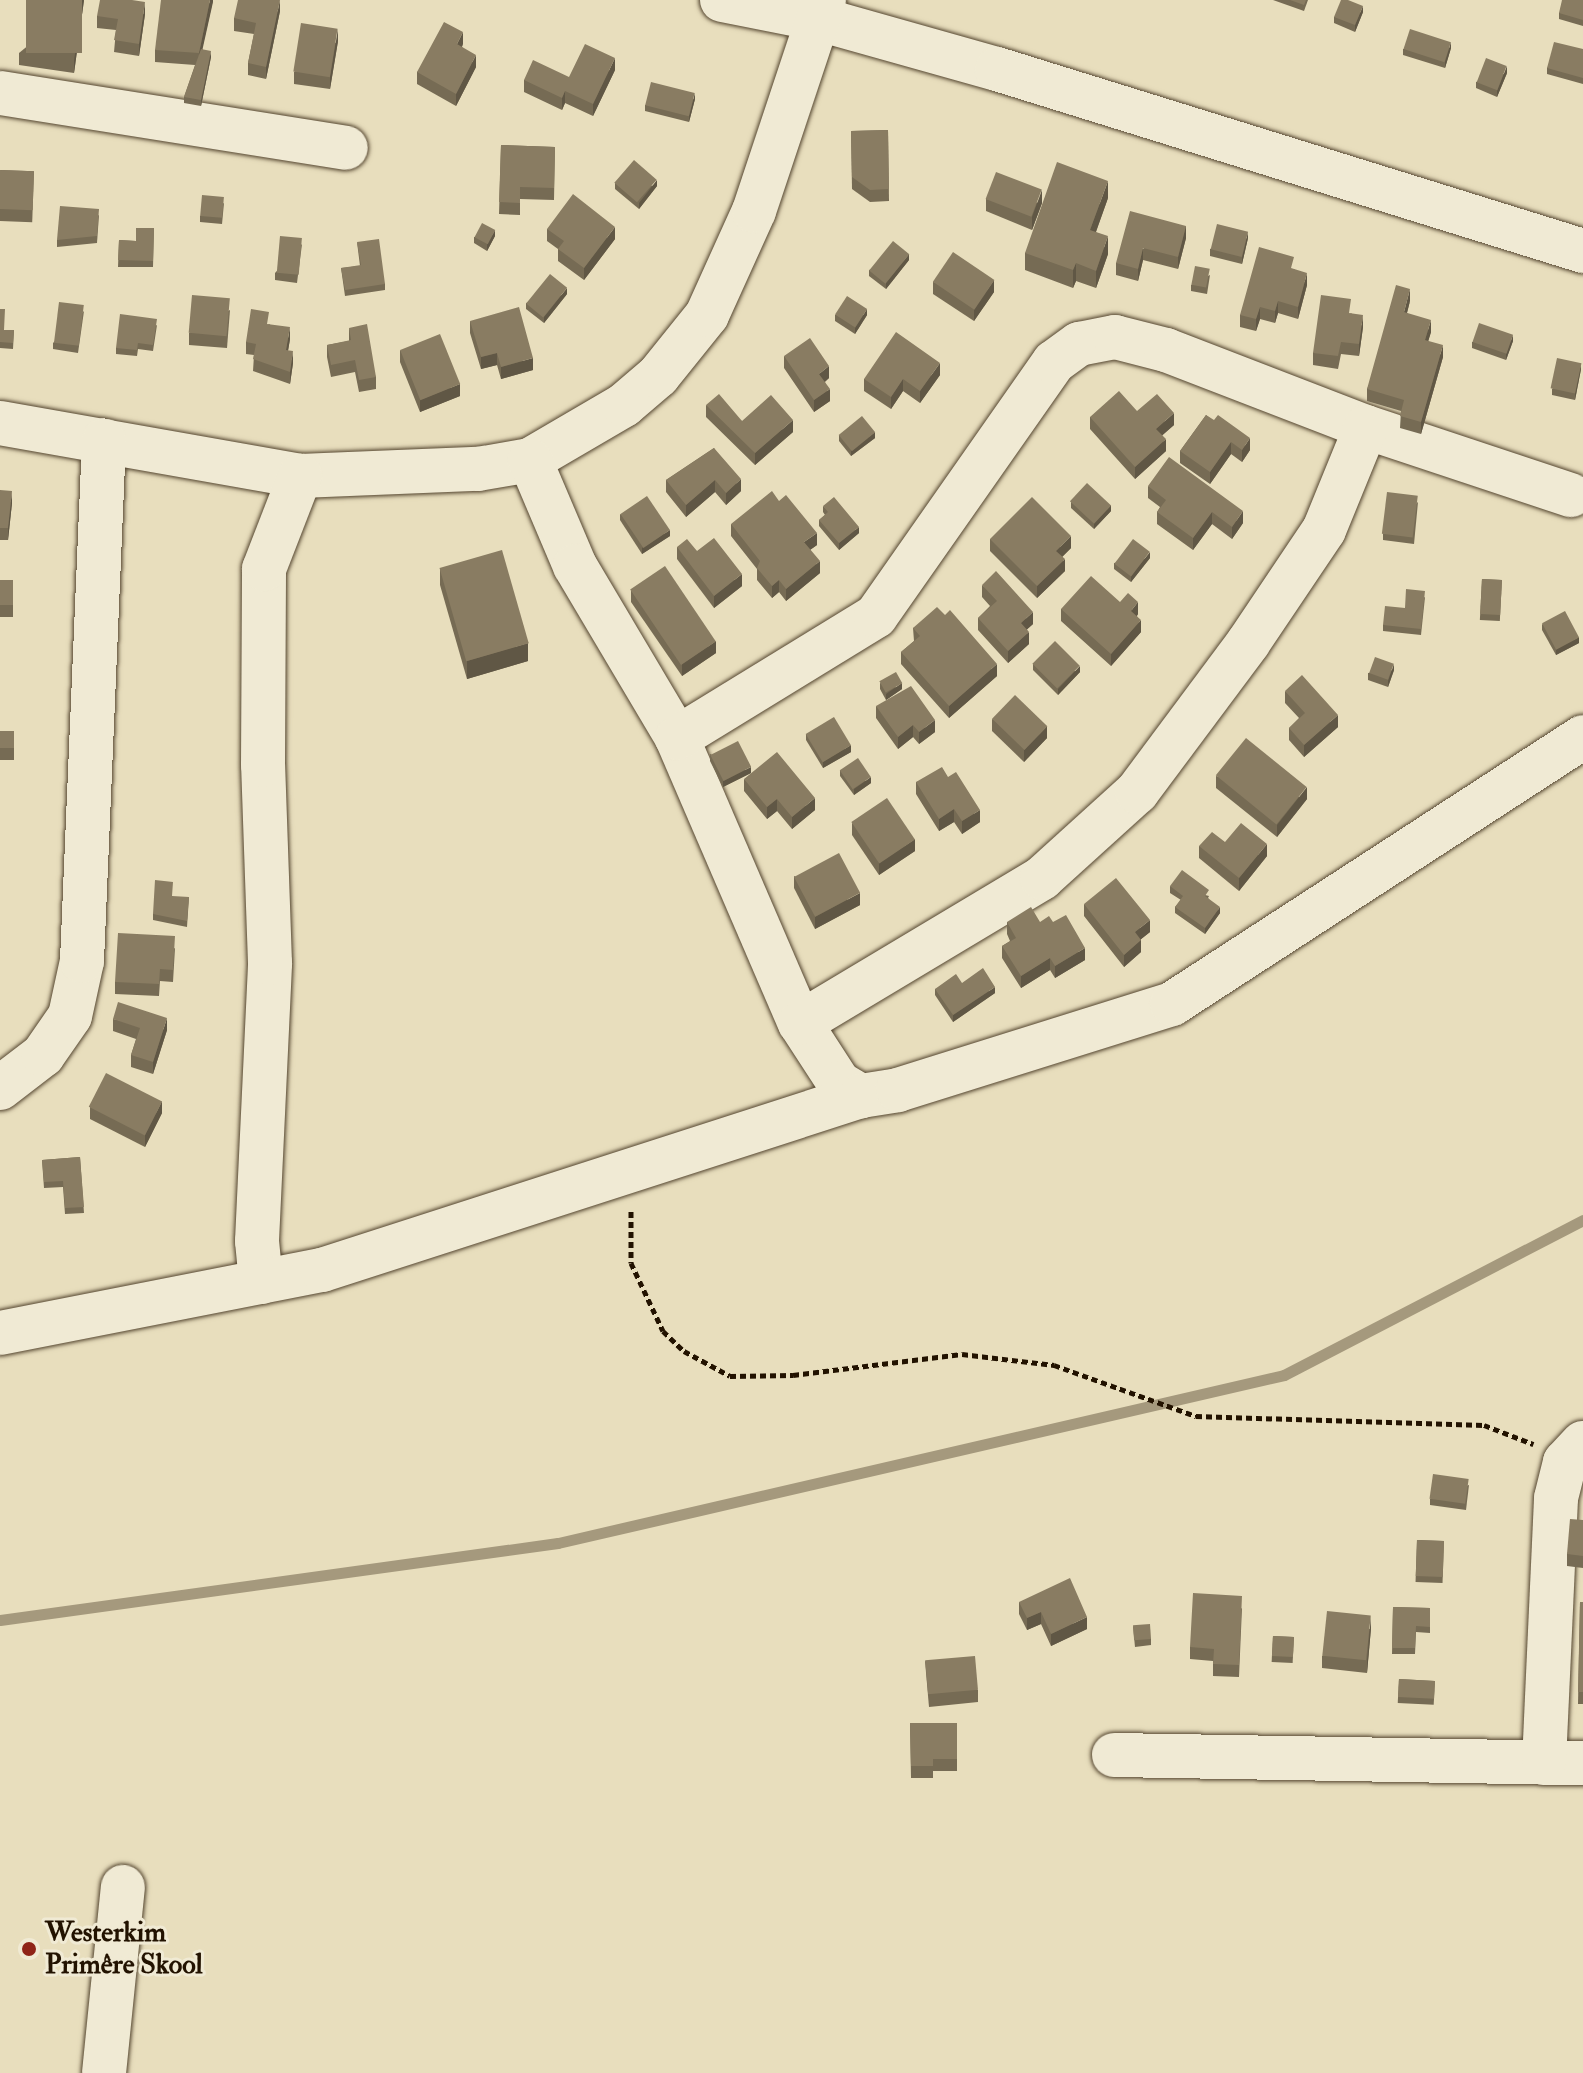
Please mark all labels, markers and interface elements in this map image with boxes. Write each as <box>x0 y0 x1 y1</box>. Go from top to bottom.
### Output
place label: Westerkim Primêre Skool <box>45 1916 203 1982</box>
marker: Westerkim Primêre Skool <box>20 1940 38 1958</box>

